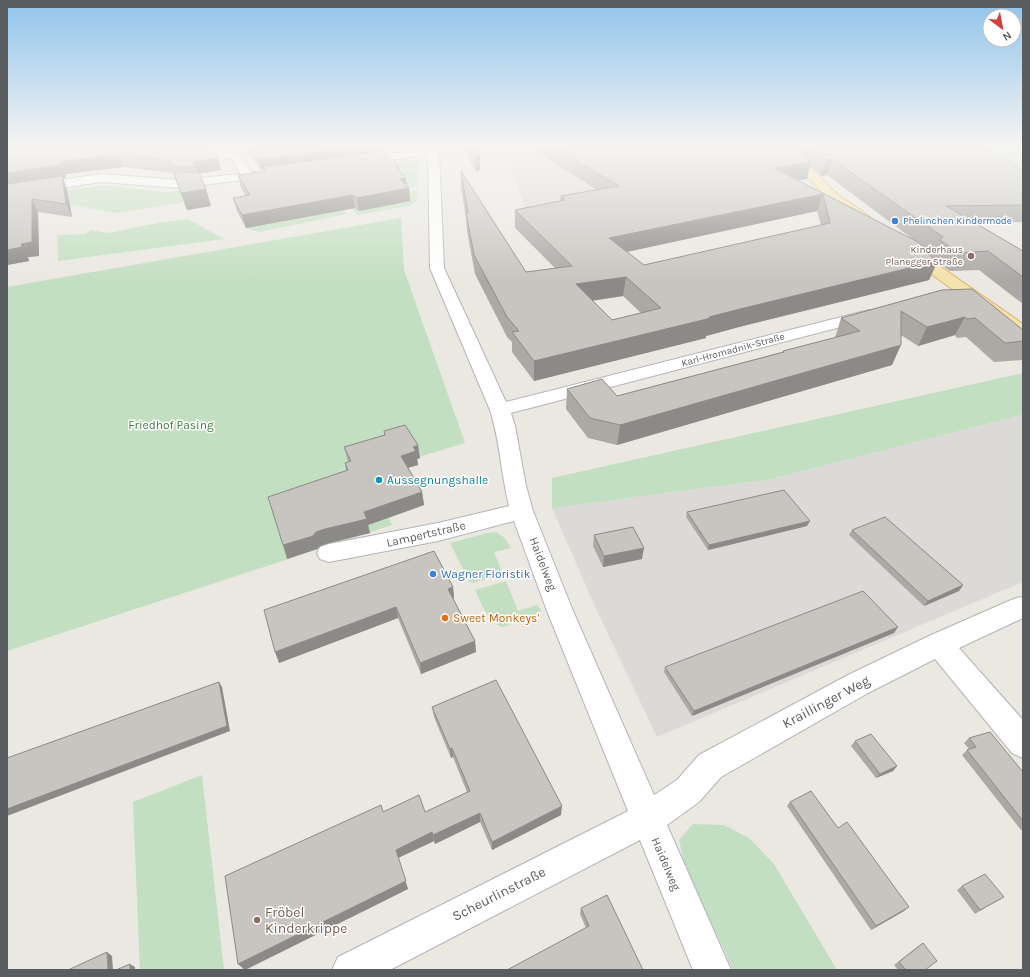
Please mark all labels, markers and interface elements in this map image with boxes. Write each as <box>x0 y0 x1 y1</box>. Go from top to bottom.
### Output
north arrow <box>982 8 1022 48</box>
text: N <box>1000 28 1014 44</box>
place label: Phelinchen Kindermode <box>903 215 1012 227</box>
marker: Phelinchen Kindermode <box>890 216 900 226</box>
place label: Kinderhaus Planegger Straße <box>885 244 963 268</box>
marker: Kinderhaus Planegger Straße <box>966 251 976 261</box>
street label: Karl-Hromadnik-Straße <box>680 330 786 370</box>
park label: Friedhof Pasing <box>128 418 214 432</box>
place label: Aussegnungshalle <box>387 473 488 487</box>
marker: Aussegnungshalle <box>374 475 384 485</box>
street label: Lampertstraße <box>385 518 467 550</box>
street label: Haidelweg <box>526 535 560 593</box>
place label: Wagner Floristik <box>441 567 531 581</box>
marker: Wagner Floristik <box>428 569 438 579</box>
place label: Sweet Monkeys' <box>453 611 539 625</box>
marker: Sweet Monkeys' <box>440 613 450 623</box>
street label: Kraillinger Weg <box>779 672 873 732</box>
street label: Haidelweg <box>649 835 684 893</box>
street label: Scheurlinstraße <box>449 863 549 925</box>
place label: Fröbel Kinderkrippe <box>265 904 347 937</box>
marker: Fröbel Kinderkrippe <box>252 915 262 925</box>

